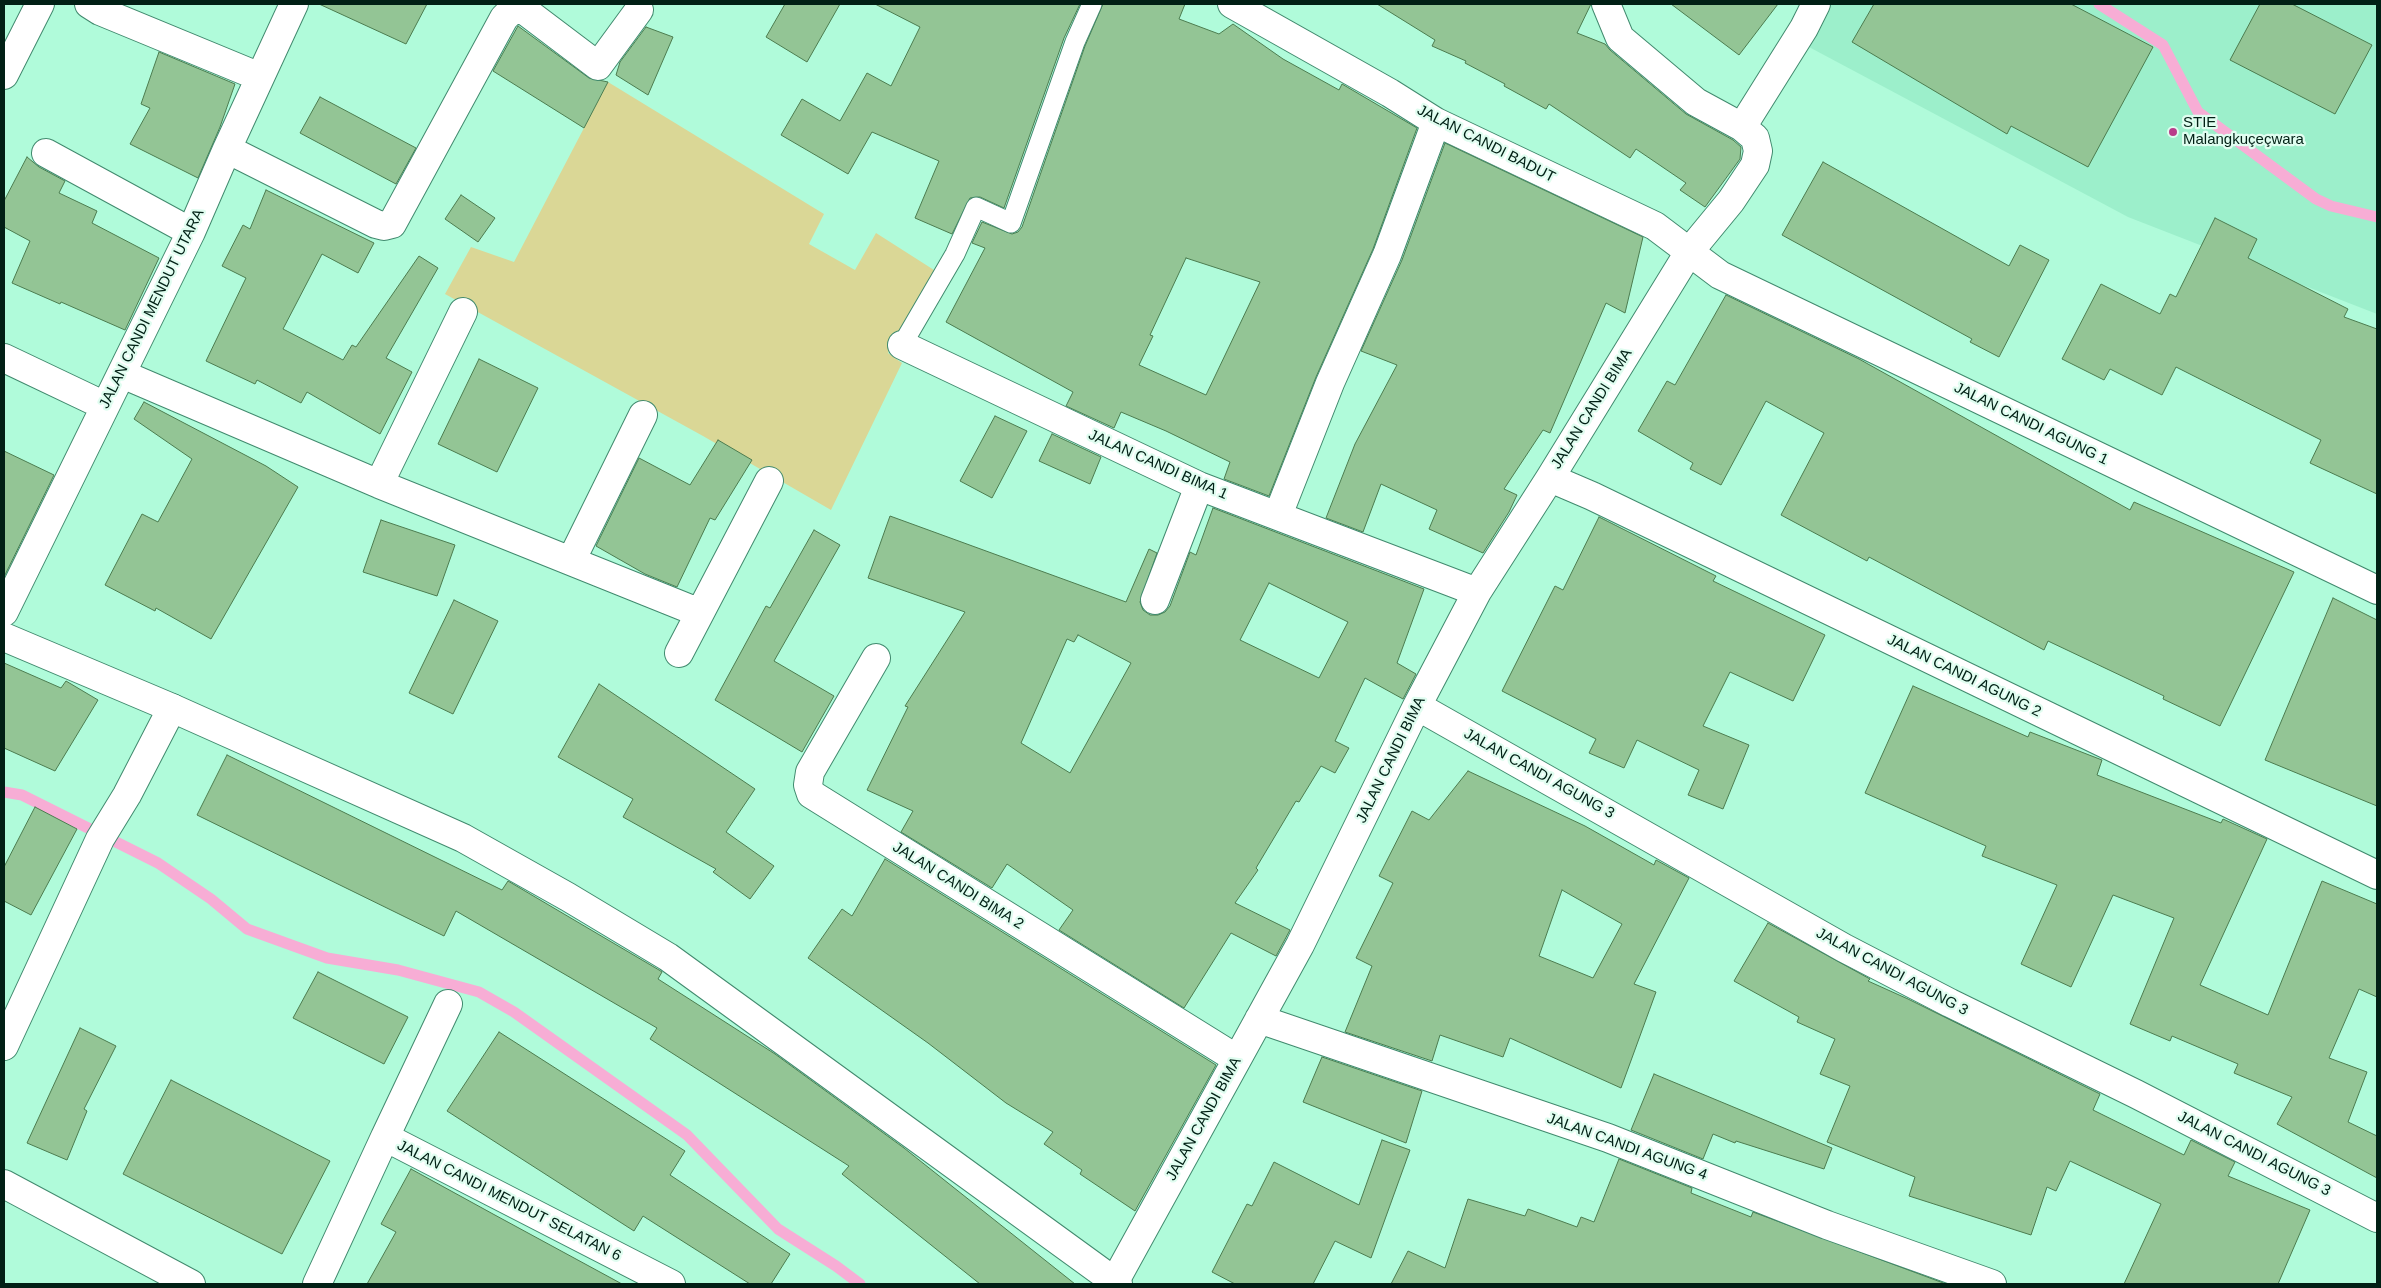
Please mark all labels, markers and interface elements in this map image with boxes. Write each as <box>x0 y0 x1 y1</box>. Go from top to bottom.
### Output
street label: JALAN CANDI BADUT <box>1414 101 1558 187</box>
place label: STIE Malangkuçeçwara <box>2183 114 2304 149</box>
marker: STIE Malangkuçeçwara <box>2167 126 2179 138</box>
street label: JALAN CANDI MENDUT UTARA <box>96 206 208 412</box>
street label: JALAN CANDI BIMA <box>1548 346 1636 472</box>
street label: JALAN CANDI AGUNG 1 <box>1951 379 2111 469</box>
street label: JALAN CANDI BIMA 1 <box>1085 426 1231 504</box>
street label: JALAN CANDI AGUNG 2 <box>1884 631 2044 721</box>
street label: JALAN CANDI BIMA <box>1353 694 1429 826</box>
street label: JALAN CANDI AGUNG 3 <box>1461 725 1617 823</box>
street label: JALAN CANDI BIMA 2 <box>889 838 1027 934</box>
street label: JALAN CANDI AGUNG 3 <box>1813 924 1971 1020</box>
street label: JALAN CANDI BIMA <box>1163 1054 1245 1184</box>
street label: JALAN CANDI AGUNG 3 <box>2175 1108 2333 1200</box>
street label: JALAN CANDI AGUNG 4 <box>1544 1110 1710 1184</box>
street label: JALAN CANDI MENDUT SELATAN 6 <box>394 1137 624 1265</box>

